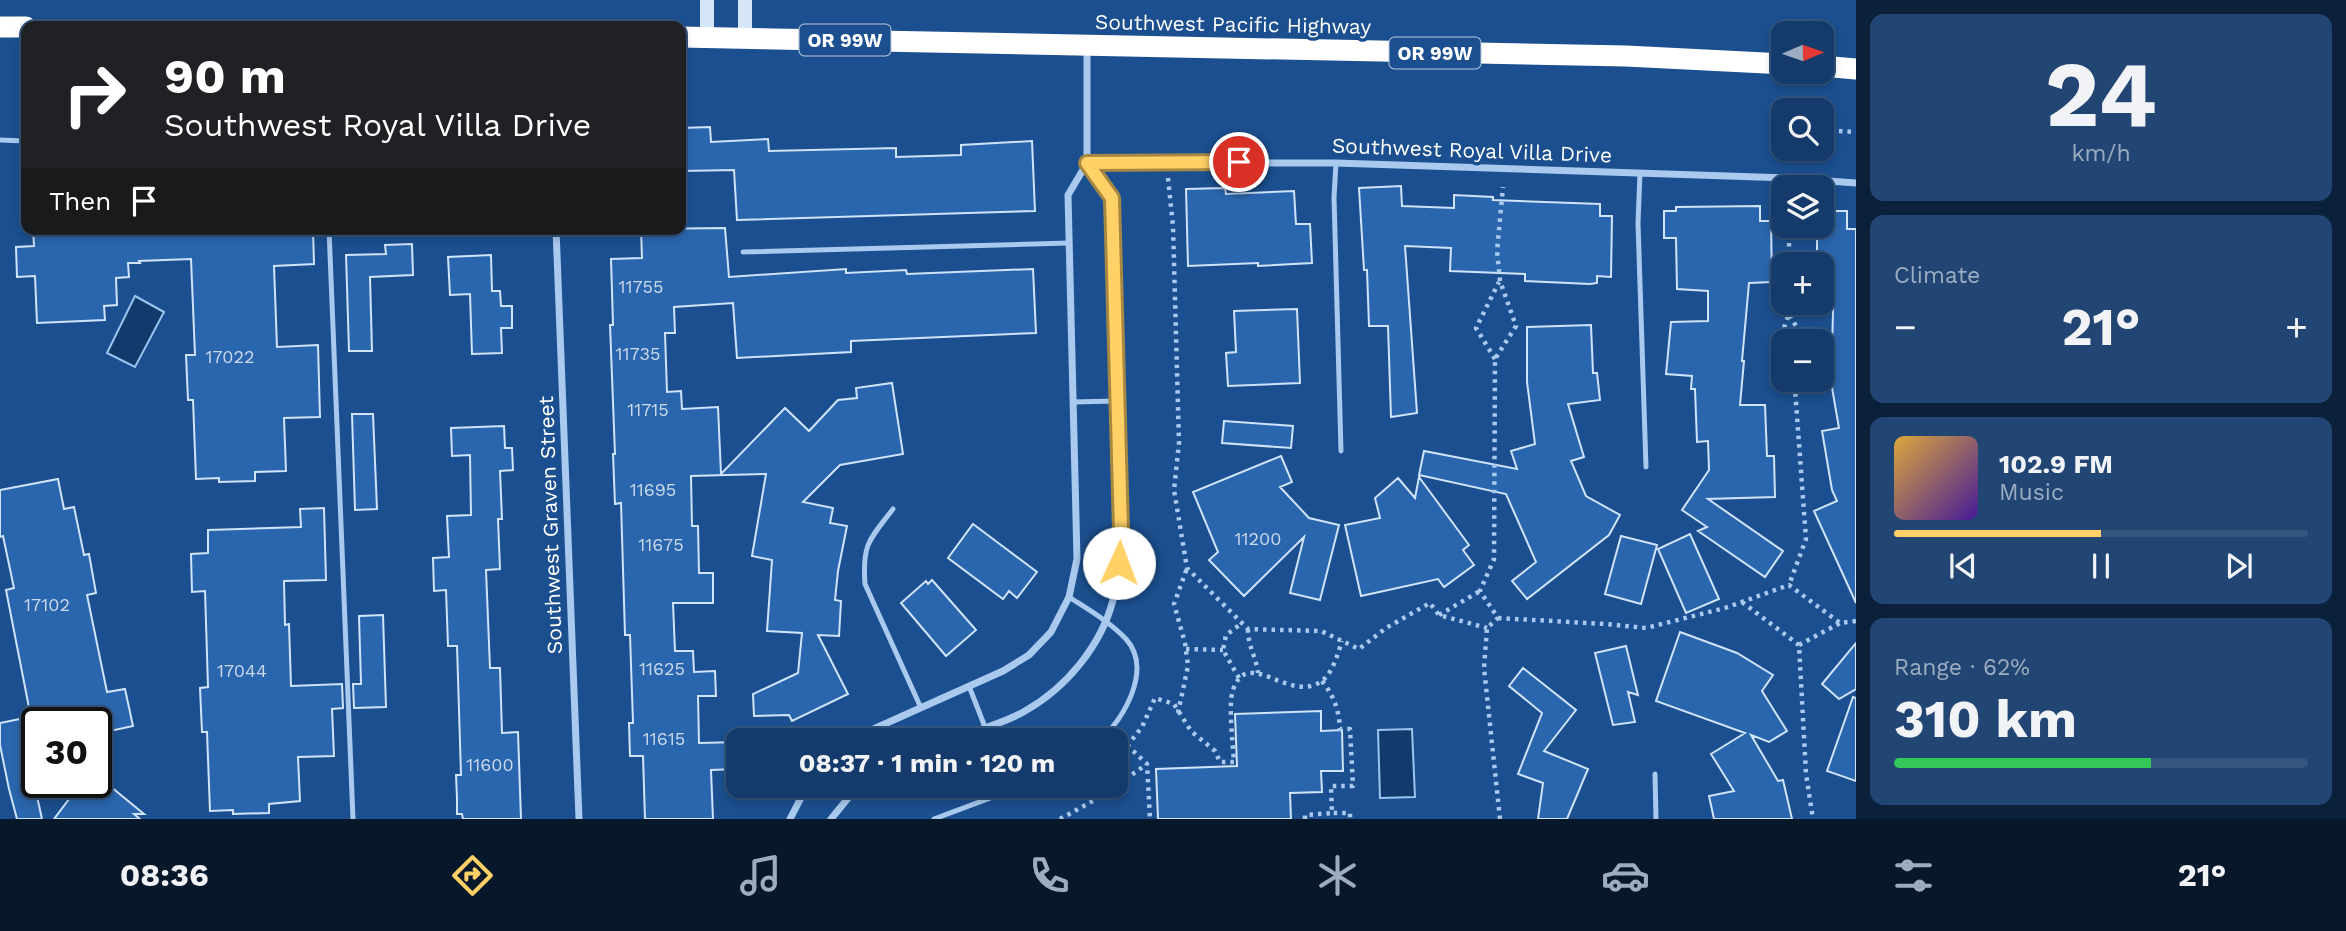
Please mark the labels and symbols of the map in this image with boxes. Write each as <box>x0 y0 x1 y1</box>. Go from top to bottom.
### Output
street label: Southwest Pacific Highway <box>1095 9 1371 39</box>
north arrow <box>1771 21 1834 84</box>
road number: OR 99W <box>800 24 890 56</box>
road number: OR 99W <box>1390 38 1480 68</box>
pin <box>1209 132 1269 192</box>
street label: Southwest Royal Villa Drive <box>1331 133 1613 167</box>
house number: 11755 <box>618 276 664 297</box>
house number: 11735 <box>615 343 661 364</box>
house number: 17022 <box>206 346 254 367</box>
street label: Southwest Graven Street <box>533 395 567 655</box>
house number: 11715 <box>627 399 669 420</box>
house number: 11695 <box>630 479 676 500</box>
position arrow <box>1082 526 1156 600</box>
house number: 11200 <box>1235 528 1281 549</box>
house number: 11675 <box>638 534 684 555</box>
house number: 17102 <box>24 594 70 615</box>
house number: 11625 <box>639 658 685 679</box>
house number: 17044 <box>217 660 267 681</box>
speed limit sign: 30 <box>21 707 112 798</box>
house number: 11615 <box>643 728 685 749</box>
house number: 11600 <box>466 754 514 775</box>

